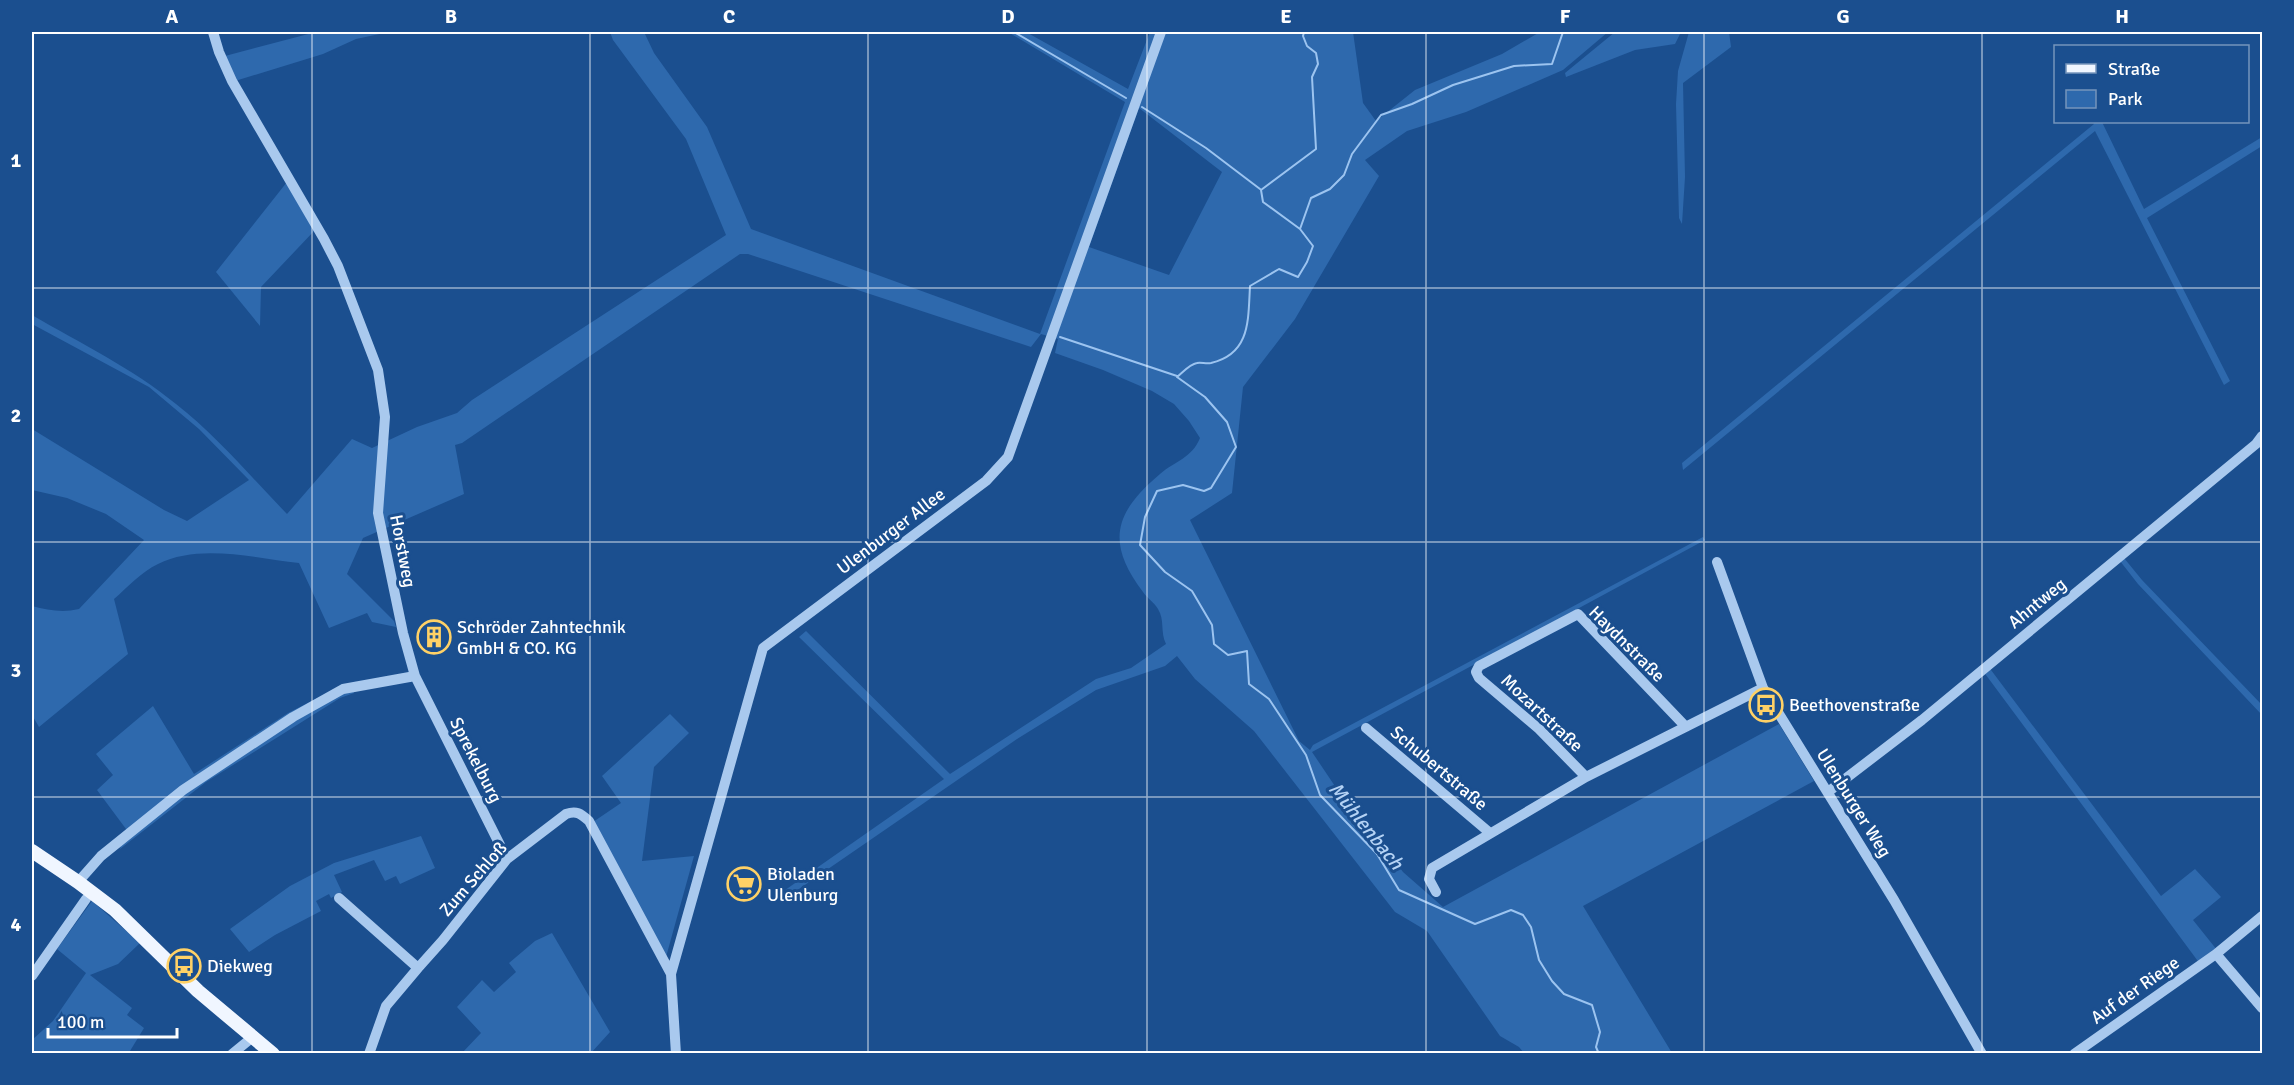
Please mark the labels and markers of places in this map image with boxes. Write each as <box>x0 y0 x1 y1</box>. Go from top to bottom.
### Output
place label: Schröder Zahntechnik GmbH & CO. KG <box>457 616 626 659</box>
building icon: Schröder Zahntechnik GmbH & CO. KG <box>416 619 452 655</box>
bus stop icon: Beethovenstraße <box>1748 687 1784 723</box>
place label: Beethovenstraße <box>1789 694 1920 716</box>
place label: Bioladen Ulenburg <box>767 863 838 906</box>
supermarket icon: Bioladen Ulenburg <box>726 866 762 902</box>
bus stop icon: Diekweg <box>166 948 202 984</box>
place label: Diekweg <box>207 955 273 977</box>

